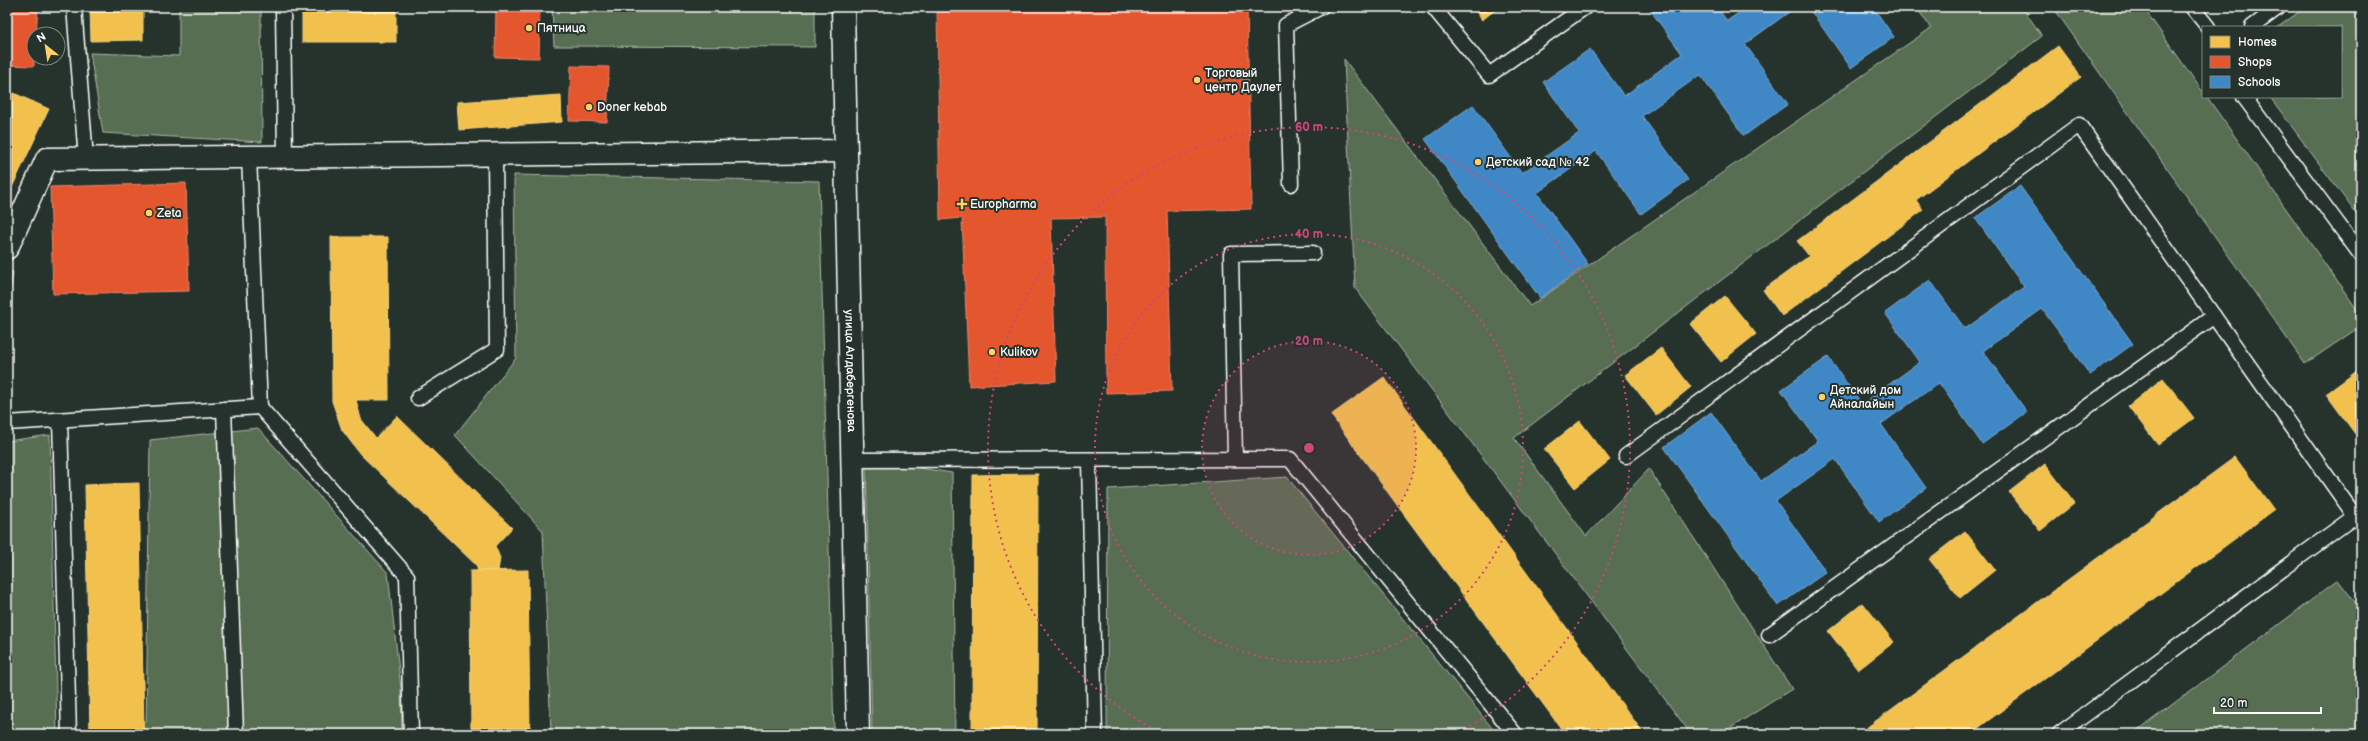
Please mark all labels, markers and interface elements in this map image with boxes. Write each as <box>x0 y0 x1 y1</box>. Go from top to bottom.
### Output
place label: Пятница <box>537 21 586 36</box>
marker: Пятница <box>524 23 534 33</box>
north arrow <box>26 26 66 66</box>
legend <box>2202 26 2342 98</box>
text: N <box>34 30 48 45</box>
text: Homes <box>2238 35 2277 50</box>
text: Shops <box>2238 55 2272 70</box>
place label: Торговый центр Даулет <box>1205 66 1282 95</box>
marker: Торговый центр Даулет <box>1192 75 1202 85</box>
text: Schools <box>2238 75 2281 90</box>
place label: Doner kebab <box>597 100 667 115</box>
marker: Doner kebab <box>584 102 594 112</box>
text: 60 m <box>1295 120 1323 135</box>
place label: Детский сад № 42 <box>1486 155 1590 170</box>
marker: Детский сад № 42 <box>1473 157 1483 167</box>
place label: Europharma <box>970 197 1037 212</box>
marker: Europharma <box>957 199 967 209</box>
place label: Zeta <box>156 206 182 221</box>
marker: Zeta <box>144 208 154 218</box>
text: 40 m <box>1295 227 1323 242</box>
street label: улица Алдабергенова <box>841 309 859 433</box>
text: 20 m <box>1295 334 1323 349</box>
place label: Kulikov <box>1000 345 1038 360</box>
marker: Kulikov <box>987 347 997 357</box>
place label: Детский дом Айналайын <box>1829 383 1901 412</box>
marker: Детский дом Айналайын <box>1817 392 1827 402</box>
centre of rings <box>1302 441 1316 455</box>
scale bar <box>2214 689 2321 715</box>
text: 20 m <box>2220 696 2247 711</box>

